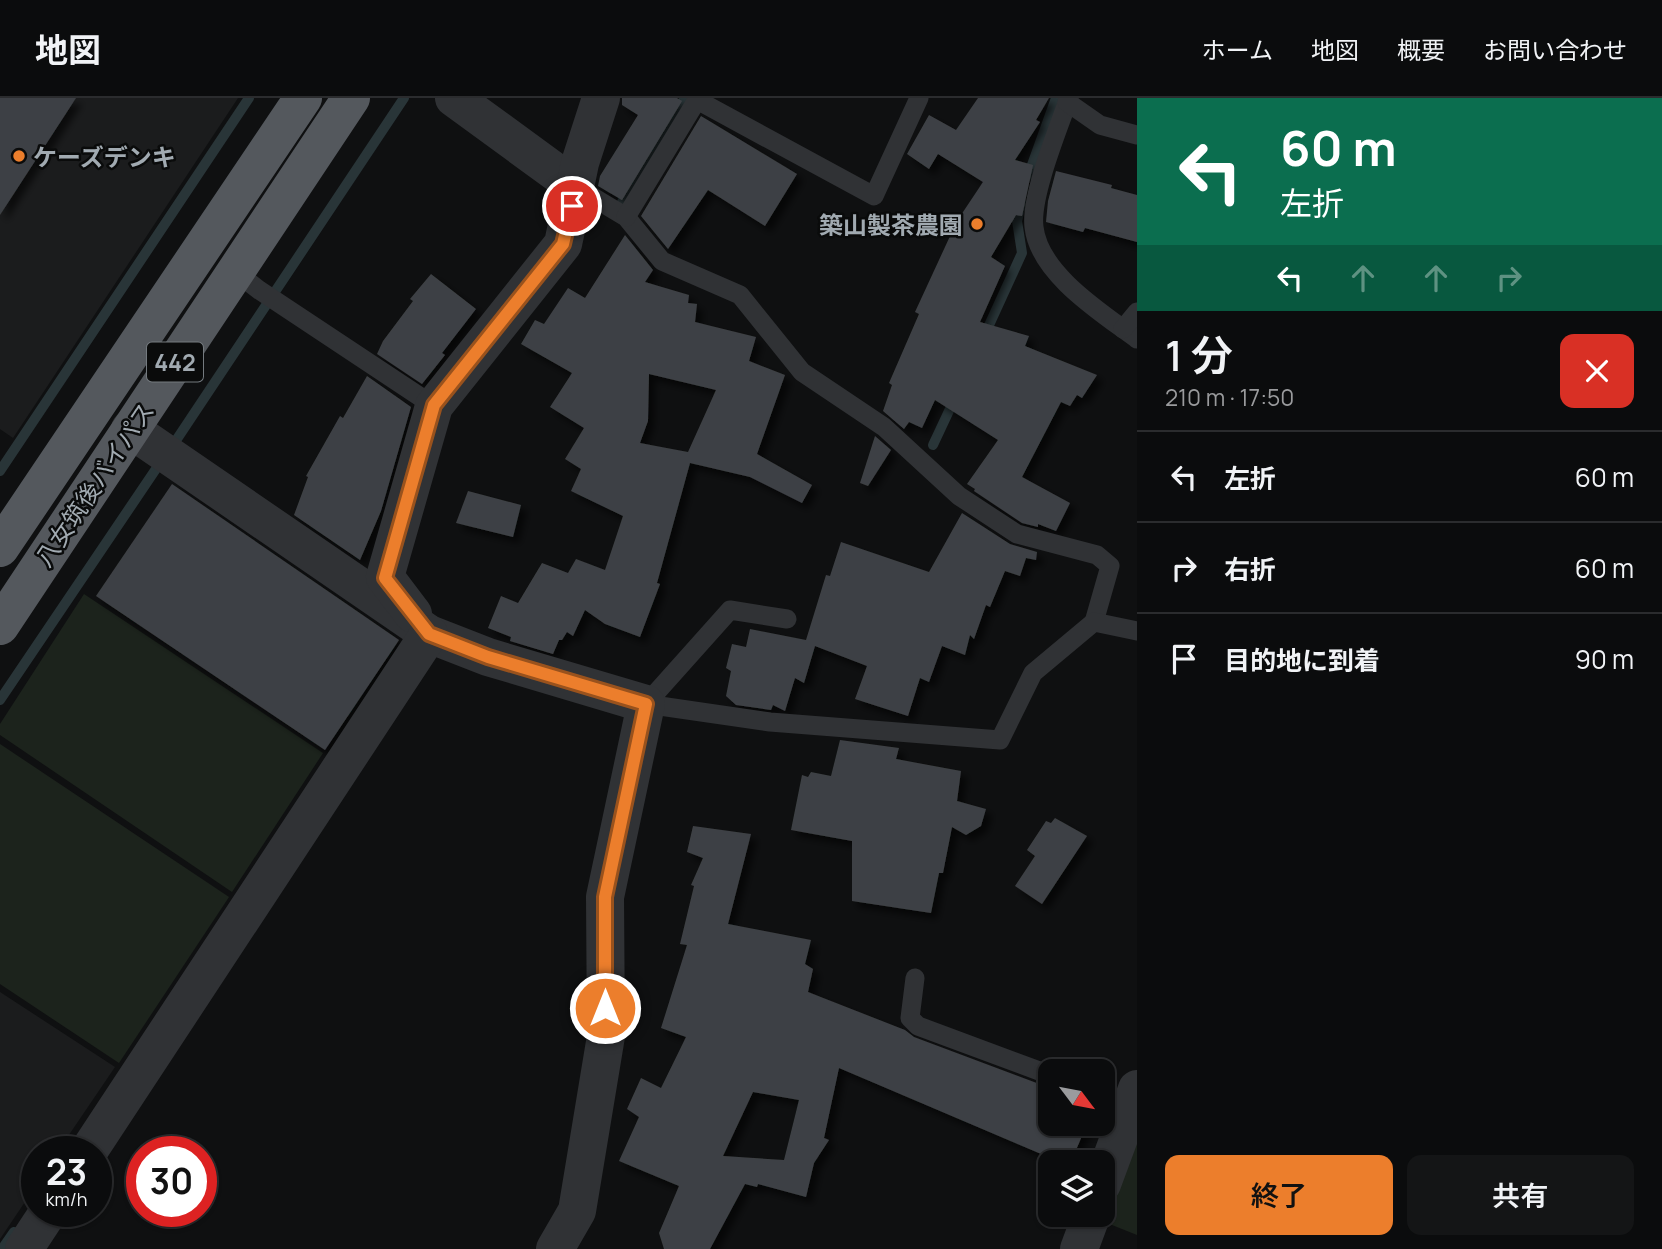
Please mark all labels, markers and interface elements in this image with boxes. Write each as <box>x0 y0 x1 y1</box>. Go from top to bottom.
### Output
text: 地図 <box>35 27 101 72</box>
text: ホーム <box>1202 33 1273 66</box>
text: 地図 <box>1311 33 1359 66</box>
text: 概要 <box>1397 33 1445 66</box>
text: お問い合わせ <box>1483 33 1627 66</box>
text: 60 m <box>1280 114 1397 181</box>
icon: left <box>1165 126 1256 217</box>
place label: ケーズデンキ <box>33 140 176 173</box>
marker: ケーズデンキ <box>11 148 27 164</box>
pin <box>542 176 602 236</box>
text: 左折 <box>1280 181 1344 225</box>
icon: arrive <box>553 187 591 225</box>
place label: 築山製茶農園 <box>819 208 963 241</box>
marker: 築山製茶農園 <box>969 216 985 232</box>
icon: left <box>1271 259 1309 297</box>
icon: ahead <box>1344 259 1382 297</box>
icon: ahead <box>1417 259 1455 297</box>
icon: right <box>1490 259 1528 297</box>
text: 1 分 <box>1165 326 1233 384</box>
button: close <box>1560 334 1634 408</box>
road number: 442 <box>147 342 203 382</box>
text: 210 m · 17:50 <box>1165 381 1294 413</box>
street label: 八女筑後バイパス <box>27 395 161 573</box>
icon: left <box>1165 458 1203 496</box>
text: 60 m <box>1575 459 1634 495</box>
text: 左折 <box>1224 460 1276 496</box>
icon: right <box>1165 549 1203 587</box>
text: 60 m <box>1575 550 1634 586</box>
text: 右折 <box>1224 551 1276 587</box>
icon: arrive <box>1165 640 1203 678</box>
text: 90 m <box>1575 641 1634 677</box>
text: 目的地に到着 <box>1224 642 1380 678</box>
position arrow <box>568 971 642 1045</box>
north arrow <box>1038 1059 1115 1136</box>
map controls <box>1038 1059 1115 1227</box>
speed limit sign: 30 <box>126 1136 217 1227</box>
text: 23 <box>46 1148 87 1196</box>
button: layers <box>1038 1150 1115 1227</box>
button: 終了 <box>1165 1155 1393 1235</box>
button: 共有 <box>1407 1155 1634 1235</box>
text: km/h <box>46 1187 87 1211</box>

